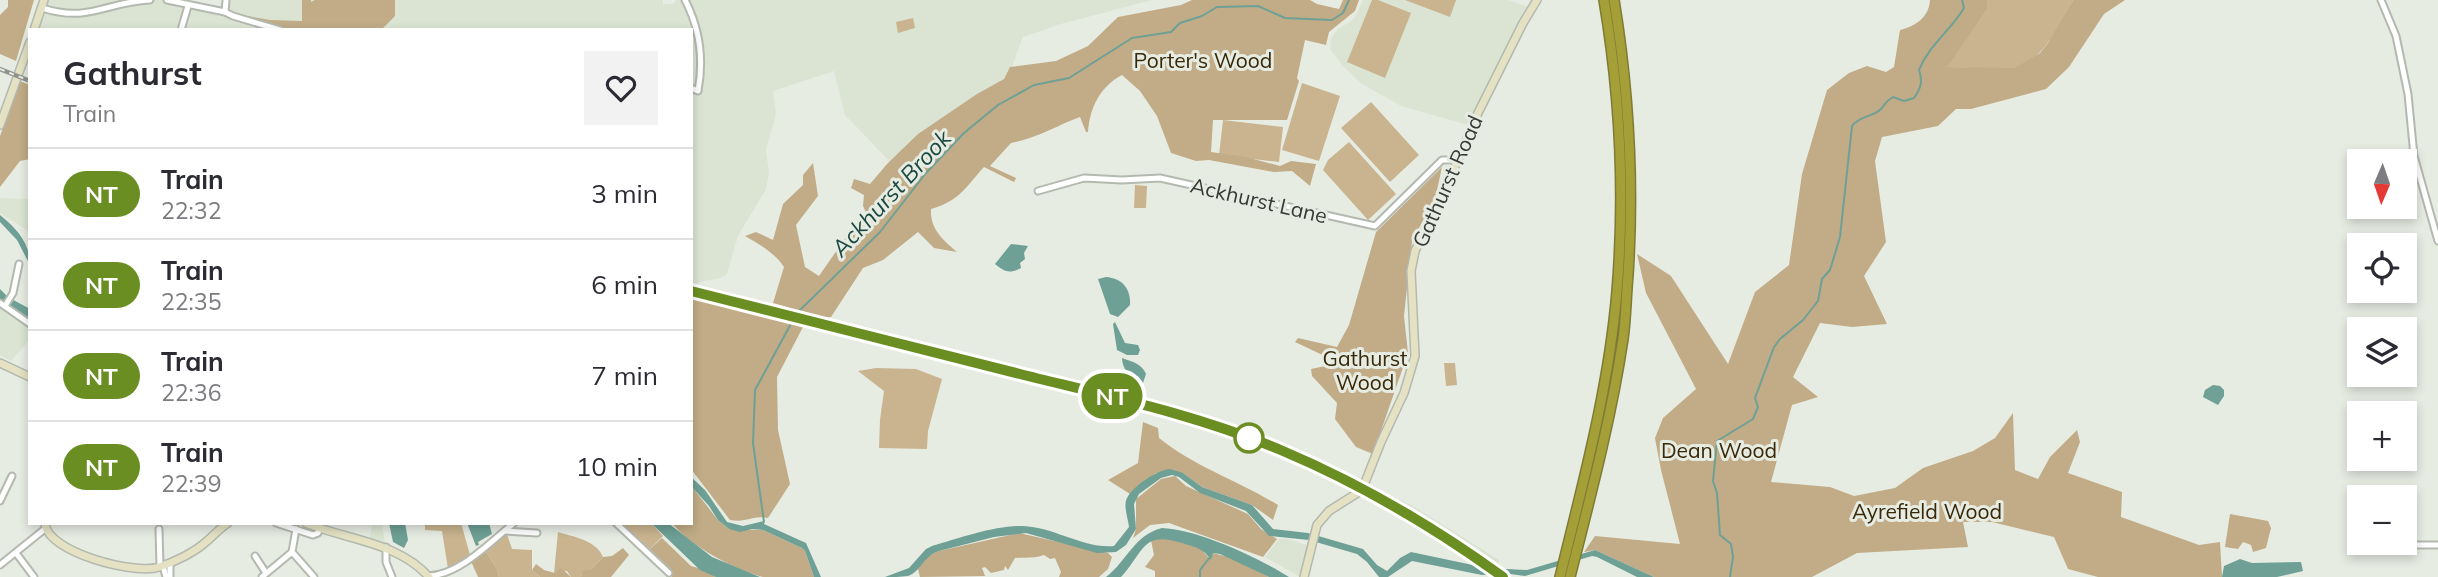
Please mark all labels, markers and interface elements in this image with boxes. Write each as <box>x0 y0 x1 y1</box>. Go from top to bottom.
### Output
park label: Porter's Wood <box>1134 47 1272 73</box>
button: heart <box>584 51 658 125</box>
text: Gathurst <box>63 52 202 93</box>
text: Train <box>63 99 116 128</box>
street label: Gathurst Road <box>1406 111 1488 251</box>
water label: Ackhurst Brook <box>824 123 958 263</box>
north arrow <box>2347 149 2417 219</box>
map controls <box>2347 149 2417 555</box>
text: Train <box>161 163 224 196</box>
street label: Ackhurst Lane <box>1188 172 1330 228</box>
text: 3 min <box>591 177 658 210</box>
text: NT <box>85 179 118 209</box>
text: 22:32 <box>161 196 221 225</box>
button: locate <box>2347 233 2417 303</box>
text: Train <box>161 254 224 287</box>
text: 6 min <box>591 268 658 301</box>
text: NT <box>85 270 118 300</box>
text: 22:35 <box>161 287 221 316</box>
button: layers <box>2347 317 2417 387</box>
text: Train <box>161 345 224 378</box>
park label: Gathurst Wood <box>1323 345 1407 395</box>
text: 7 min <box>591 359 658 392</box>
text: NT <box>85 361 118 391</box>
line badge: NT <box>1080 373 1144 419</box>
text: 22:36 <box>161 378 221 407</box>
text: NT <box>1096 381 1128 411</box>
button: + <box>2347 401 2417 471</box>
unlabelled marker <box>1234 423 1264 453</box>
text: Train <box>161 436 224 469</box>
park label: Dean Wood <box>1661 437 1777 463</box>
text: 10 min <box>576 450 658 483</box>
text: NT <box>85 452 118 482</box>
text: 22:39 <box>161 469 221 498</box>
button: − <box>2347 485 2417 555</box>
park label: Ayrefield Wood <box>1852 498 2002 524</box>

